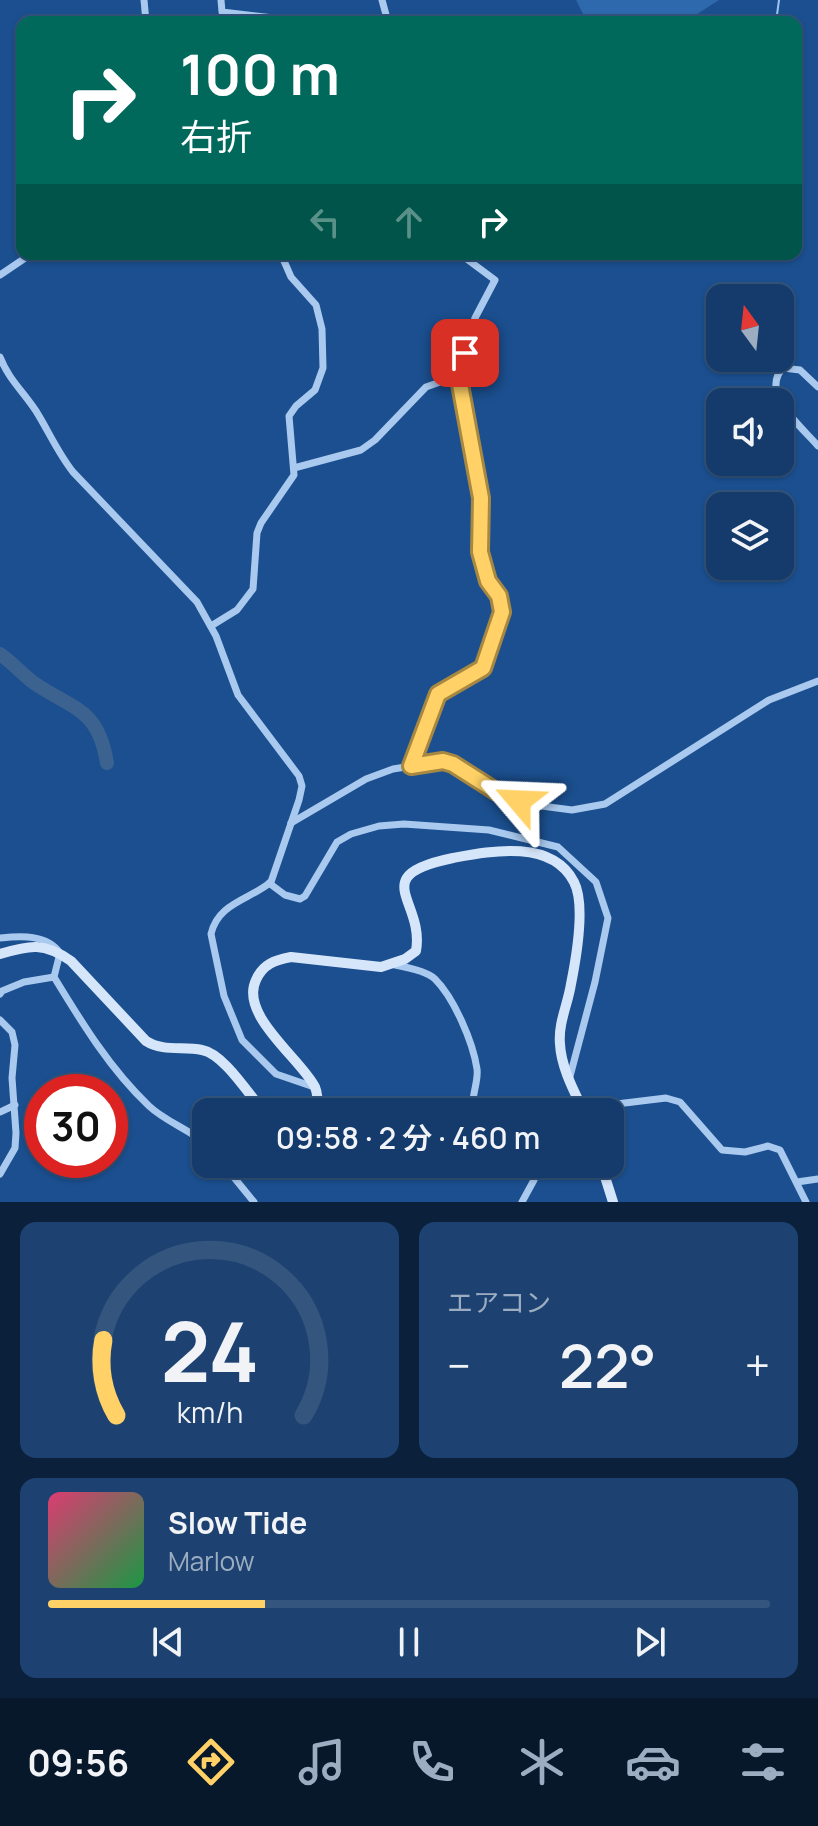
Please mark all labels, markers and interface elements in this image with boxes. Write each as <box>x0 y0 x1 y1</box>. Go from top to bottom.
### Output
text: 100 m <box>180 35 340 112</box>
icon: right <box>48 48 152 152</box>
text: 右折 <box>180 112 252 161</box>
icon: left <box>303 200 347 244</box>
icon: ahead <box>387 200 431 244</box>
icon: right <box>471 200 515 244</box>
north arrow <box>706 284 794 372</box>
map controls <box>706 284 794 580</box>
pin <box>431 319 499 387</box>
icon: arrive <box>443 331 487 375</box>
button: sound <box>706 388 794 476</box>
button: layers <box>706 492 794 580</box>
position arrow <box>477 759 561 843</box>
speed limit sign: 30 <box>24 1074 128 1178</box>
text: 09:58 · 2 分 · 460 m <box>276 1117 540 1158</box>
text: エアコン <box>447 1284 551 1320</box>
text: 24 <box>160 1293 259 1407</box>
text: 22° <box>559 1324 656 1406</box>
text: − <box>447 1335 471 1395</box>
text: + <box>745 1335 770 1395</box>
text: km/h <box>176 1393 243 1432</box>
text: Slow Tide <box>168 1502 307 1543</box>
text: Marlow <box>168 1543 255 1579</box>
icon: previous <box>146 1620 190 1664</box>
icon: pause <box>387 1620 431 1664</box>
icon: next <box>628 1620 672 1664</box>
icon: directions <box>183 1734 239 1790</box>
icon: music <box>294 1734 350 1790</box>
icon: phone <box>404 1734 460 1790</box>
icon: climate <box>514 1734 570 1790</box>
icon: car <box>625 1734 681 1790</box>
icon: filters <box>735 1734 791 1790</box>
text: 09:56 <box>27 1738 129 1787</box>

